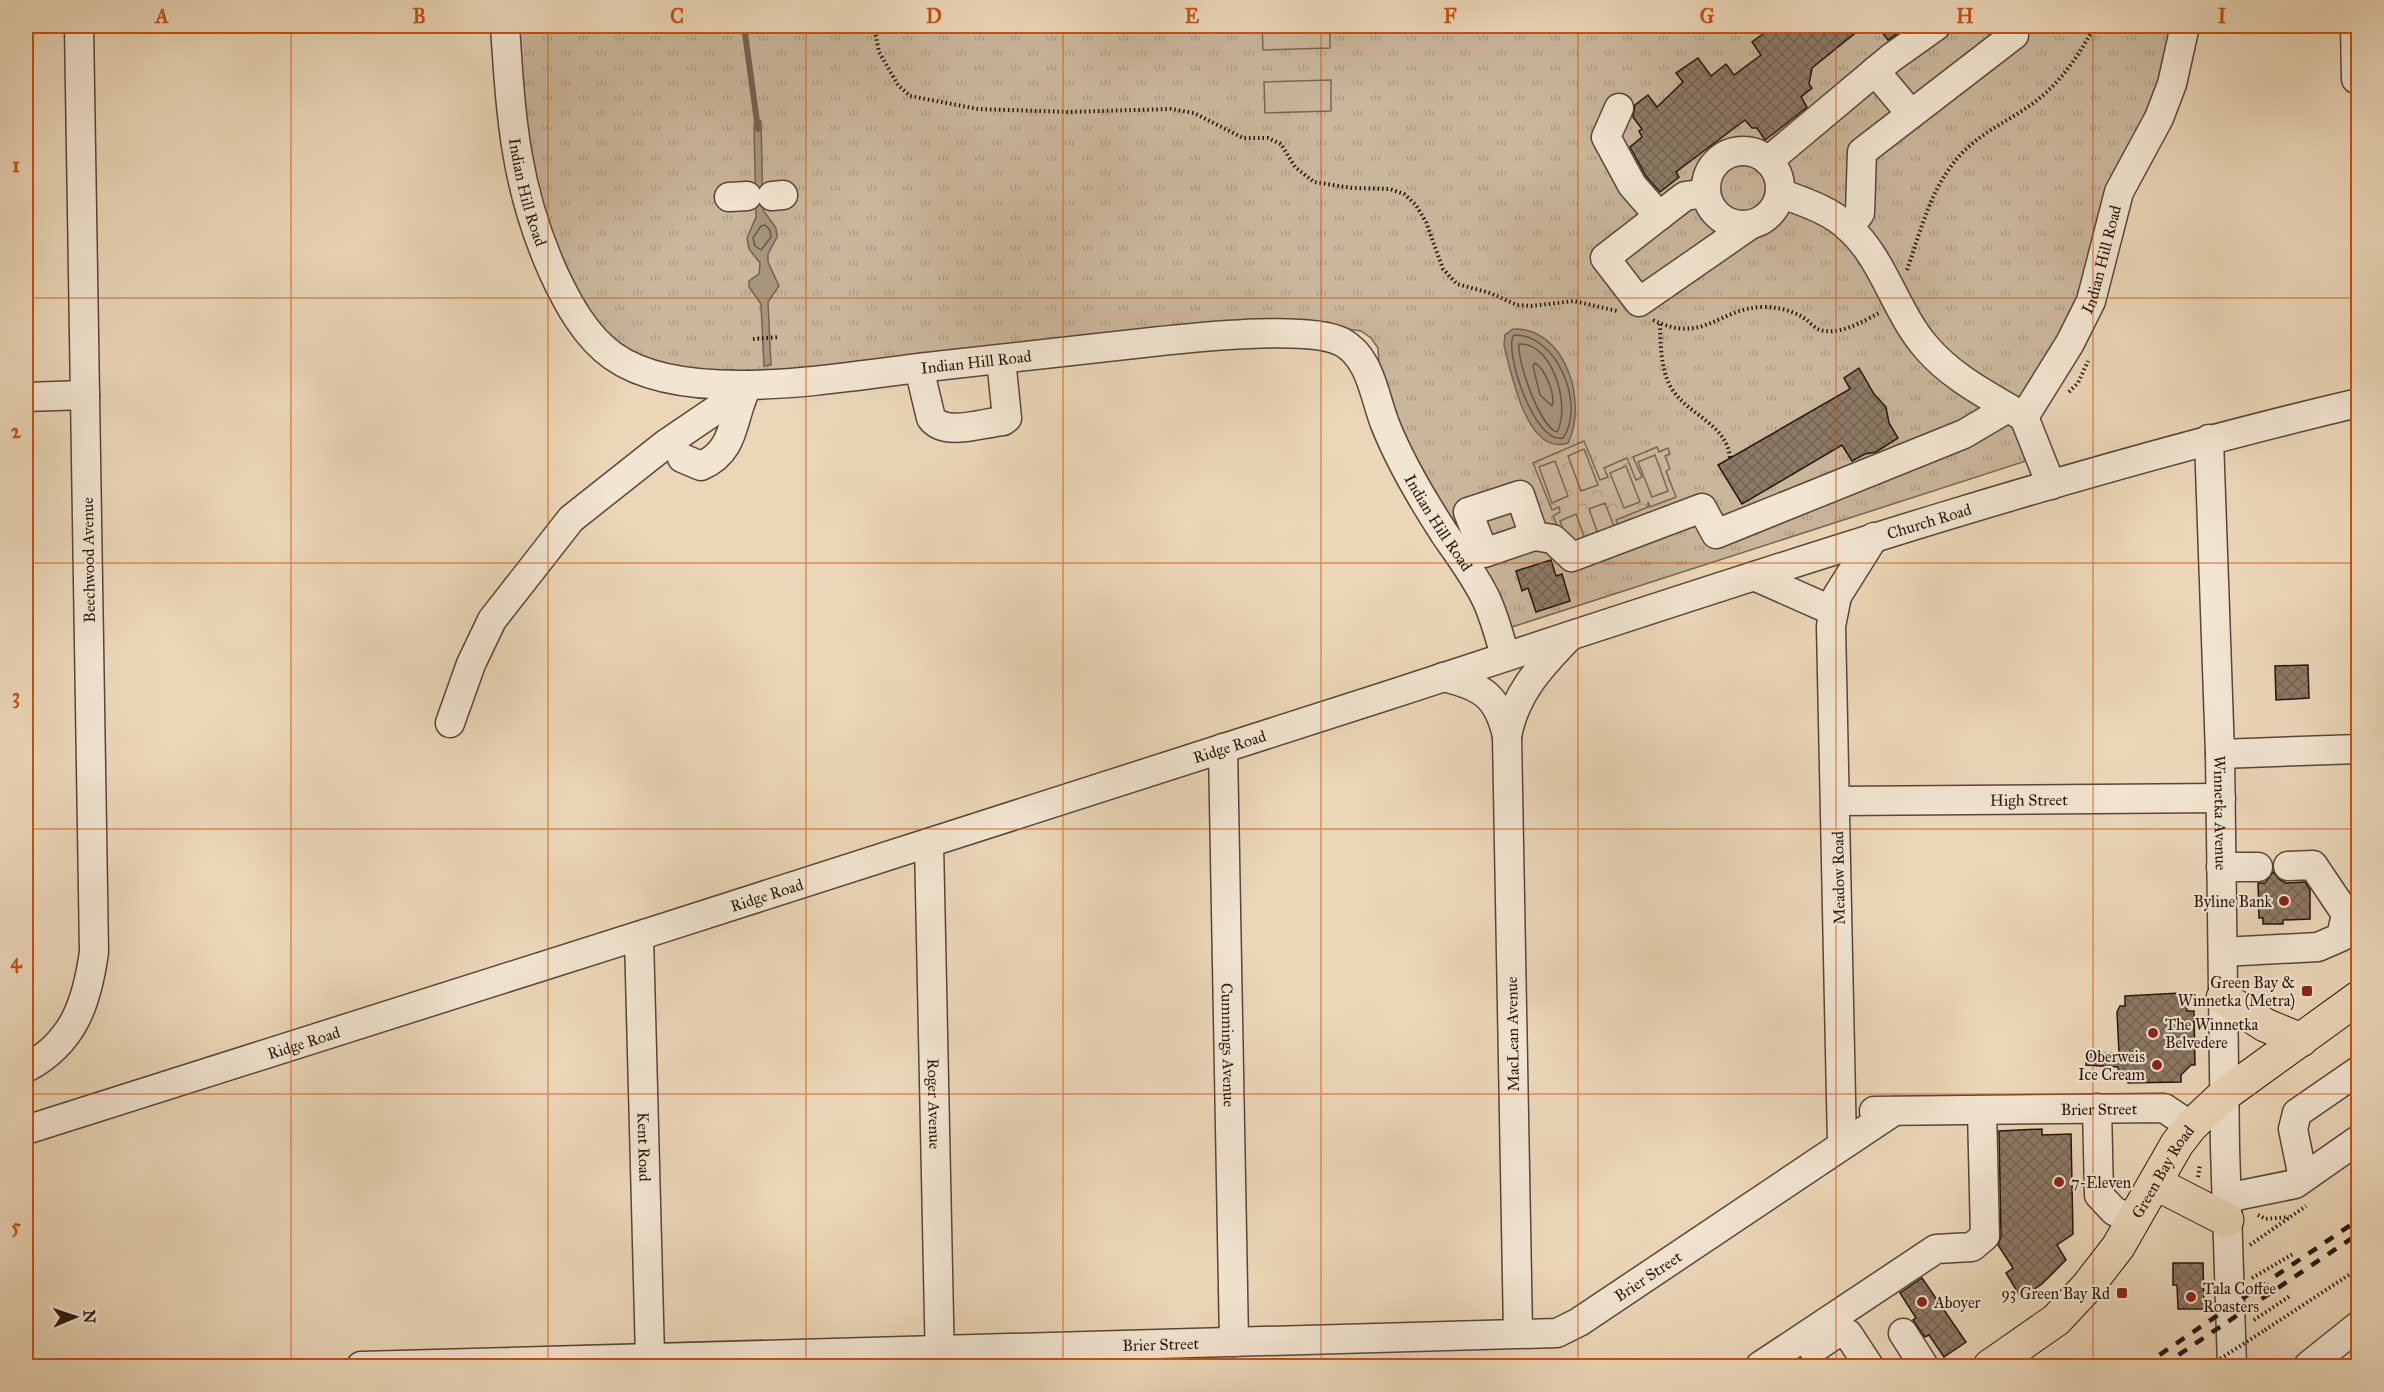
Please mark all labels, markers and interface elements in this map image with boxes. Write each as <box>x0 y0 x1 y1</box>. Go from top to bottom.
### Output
text: A <box>153 4 169 28</box>
text: B <box>412 4 426 28</box>
text: C <box>670 4 684 28</box>
text: D <box>926 4 942 28</box>
text: E <box>1185 4 1200 28</box>
text: F <box>1443 4 1457 28</box>
text: G <box>1700 4 1715 28</box>
text: H <box>1956 4 1974 28</box>
text: I <box>2218 4 2227 28</box>
street label: Indian Hill Road <box>505 137 551 249</box>
text: 1 <box>12 153 20 177</box>
street label: Indian Hill Road <box>2077 203 2125 317</box>
street label: Indian Hill Road <box>920 347 1032 378</box>
text: 2 <box>11 419 22 443</box>
street label: Indian Hill Road <box>1401 471 1476 575</box>
street label: Beechwood Avenue <box>78 497 99 623</box>
street label: Church Road <box>1884 500 1974 543</box>
text: 3 <box>12 684 20 709</box>
street label: Ridge Road <box>1191 726 1268 767</box>
street label: Winnetka Avenue <box>2210 755 2230 871</box>
street label: High Street <box>1990 790 2068 811</box>
street label: Meadow Road <box>1828 831 1849 925</box>
street label: Ridge Road <box>728 875 806 916</box>
place label: Byline Bank <box>2193 892 2273 911</box>
marker: Byline Bank <box>2277 894 2291 908</box>
text: 4 <box>10 949 22 974</box>
place label: Green Bay & Winnetka (Metra) <box>2178 973 2295 1011</box>
street label: MacLean Avenue <box>1502 976 1523 1092</box>
street label: Cummings Avenue <box>1217 983 1239 1108</box>
marker: Green Bay & Winnetka (Metra) <box>2300 984 2314 998</box>
place label: The Winnetka Belvedere <box>2165 1015 2259 1052</box>
street label: Ridge Road <box>265 1023 342 1063</box>
marker: The Winnetka Belvedere <box>2146 1026 2160 1040</box>
place label: Oberweis Ice Cream <box>2078 1047 2146 1084</box>
street label: Roger Avenue <box>923 1058 944 1150</box>
marker: Oberweis Ice Cream <box>2150 1058 2164 1072</box>
street label: Brier Street <box>2061 1099 2138 1119</box>
street label: Kent Road <box>634 1112 654 1182</box>
street label: Green Bay Road <box>2128 1121 2198 1222</box>
place label: 7-Eleven <box>2071 1173 2132 1192</box>
marker: 7-Eleven <box>2052 1175 2066 1189</box>
text: 5 <box>11 1214 21 1238</box>
street label: Brier Street <box>1611 1247 1686 1306</box>
place label: Tala Coffee Roasters <box>2203 1279 2277 1316</box>
place label: 93 Green Bay Rd <box>2001 1284 2110 1303</box>
marker: 93 Green Bay Rd <box>2115 1286 2129 1300</box>
north arrow <box>45 1287 105 1347</box>
marker: Tala Coffee Roasters <box>2184 1290 2198 1304</box>
place label: Aboyer <box>1933 1293 1981 1312</box>
marker: Aboyer <box>1915 1295 1929 1309</box>
text: N <box>80 1309 99 1324</box>
street label: Brier Street <box>1122 1334 1200 1355</box>

